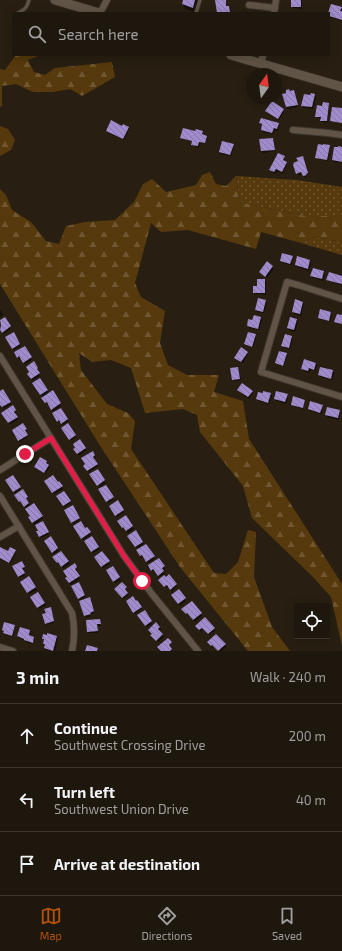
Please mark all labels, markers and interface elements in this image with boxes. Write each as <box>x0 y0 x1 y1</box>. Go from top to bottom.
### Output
search box <box>12 12 330 56</box>
icon: search <box>26 23 48 45</box>
text: Search here <box>58 25 139 43</box>
north arrow <box>246 68 282 104</box>
route end <box>16 445 34 463</box>
route start <box>133 572 151 590</box>
map controls <box>294 603 330 639</box>
button: locate <box>294 603 330 639</box>
text: 3 min <box>16 667 59 687</box>
text: Walk · 240 m <box>250 669 326 685</box>
text: Continue <box>54 719 117 737</box>
icon: ahead <box>16 725 38 747</box>
text: 200 m <box>289 728 326 744</box>
text: Southwest Crossing Drive <box>54 737 206 753</box>
text: Turn left <box>54 783 115 801</box>
icon: left <box>16 789 38 811</box>
text: 40 m <box>296 792 326 808</box>
text: Southwest Union Drive <box>54 801 189 817</box>
icon: arrive <box>16 853 38 875</box>
text: Arrive at destination <box>54 855 200 873</box>
tab: Map <box>40 905 62 942</box>
tab: Directions <box>142 905 192 942</box>
tab: Saved <box>272 905 302 942</box>

